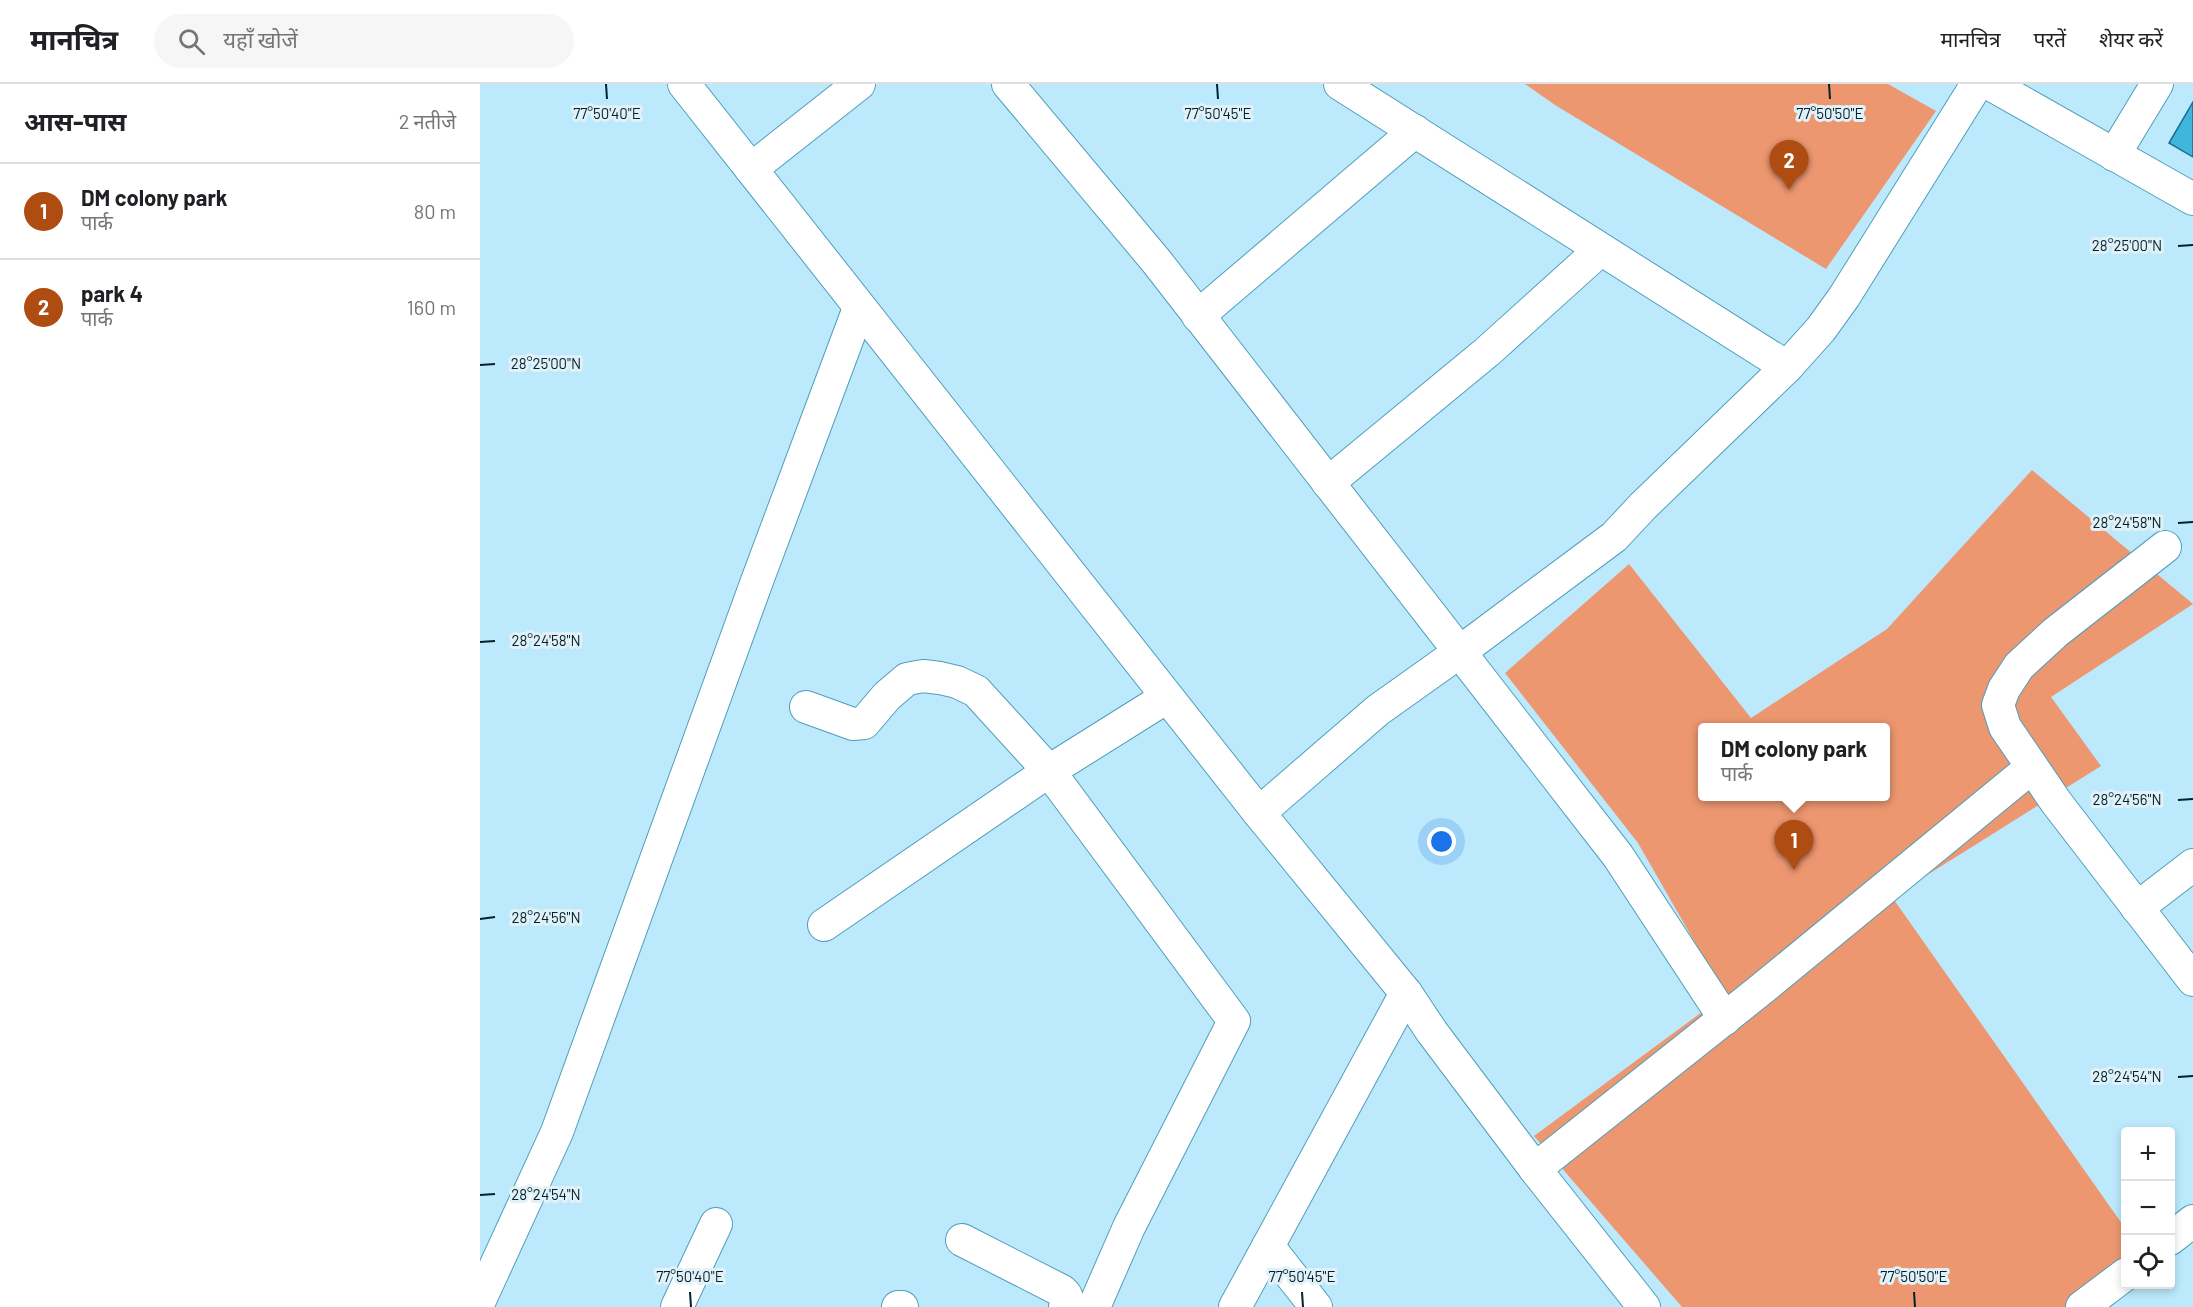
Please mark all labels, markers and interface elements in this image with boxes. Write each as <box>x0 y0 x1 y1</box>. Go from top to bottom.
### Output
search box <box>154 14 574 68</box>
text: मानचित्र <box>30 22 118 56</box>
icon: search <box>175 25 208 58</box>
text: यहाँ खोजें <box>223 26 298 52</box>
text: मानचित्र <box>1941 26 2001 51</box>
text: परतें <box>2034 26 2066 51</box>
text: शेयर करें <box>2099 26 2163 51</box>
text: 77°50'40"E <box>573 104 641 122</box>
text: 77°50'45"E <box>1185 104 1251 122</box>
text: 77°50'50"E <box>1796 104 1864 122</box>
text: आस-पास <box>24 105 126 136</box>
text: 2 नतीजे <box>399 109 456 133</box>
pin: 2 <box>1770 141 1808 190</box>
text: DM colony park <box>81 184 228 210</box>
text: 1 <box>40 199 47 223</box>
text: 80 m <box>414 199 456 223</box>
text: पार्क <box>81 210 113 234</box>
text: 28°25'00"N <box>2092 236 2162 254</box>
text: park 4 <box>81 280 143 306</box>
text: 2 <box>38 295 49 319</box>
text: 160 m <box>407 295 456 319</box>
text: पार्क <box>81 306 113 330</box>
text: 28°25'00"N <box>511 354 581 372</box>
text: 28°24'58"N <box>2092 513 2162 531</box>
text: 28°24'58"N <box>511 631 581 649</box>
popup <box>1698 723 1890 801</box>
text: DM colony park <box>1721 735 1867 761</box>
text: पार्क <box>1721 761 1753 785</box>
text: 28°24'56"N <box>2092 790 2162 808</box>
pin: 1 <box>1774 820 1814 870</box>
your location <box>1427 827 1456 856</box>
text: 28°24'56"N <box>511 908 581 926</box>
text: 28°24'54"N <box>2092 1067 2162 1085</box>
map controls <box>2121 1127 2175 1289</box>
button: + <box>2121 1127 2175 1181</box>
button: − <box>2121 1181 2175 1235</box>
text: 28°24'54"N <box>511 1185 581 1203</box>
button: locate <box>2121 1235 2175 1289</box>
text: 77°50'40"E <box>656 1267 724 1285</box>
text: 77°50'45"E <box>1269 1267 1335 1285</box>
text: 77°50'50"E <box>1880 1267 1948 1285</box>

